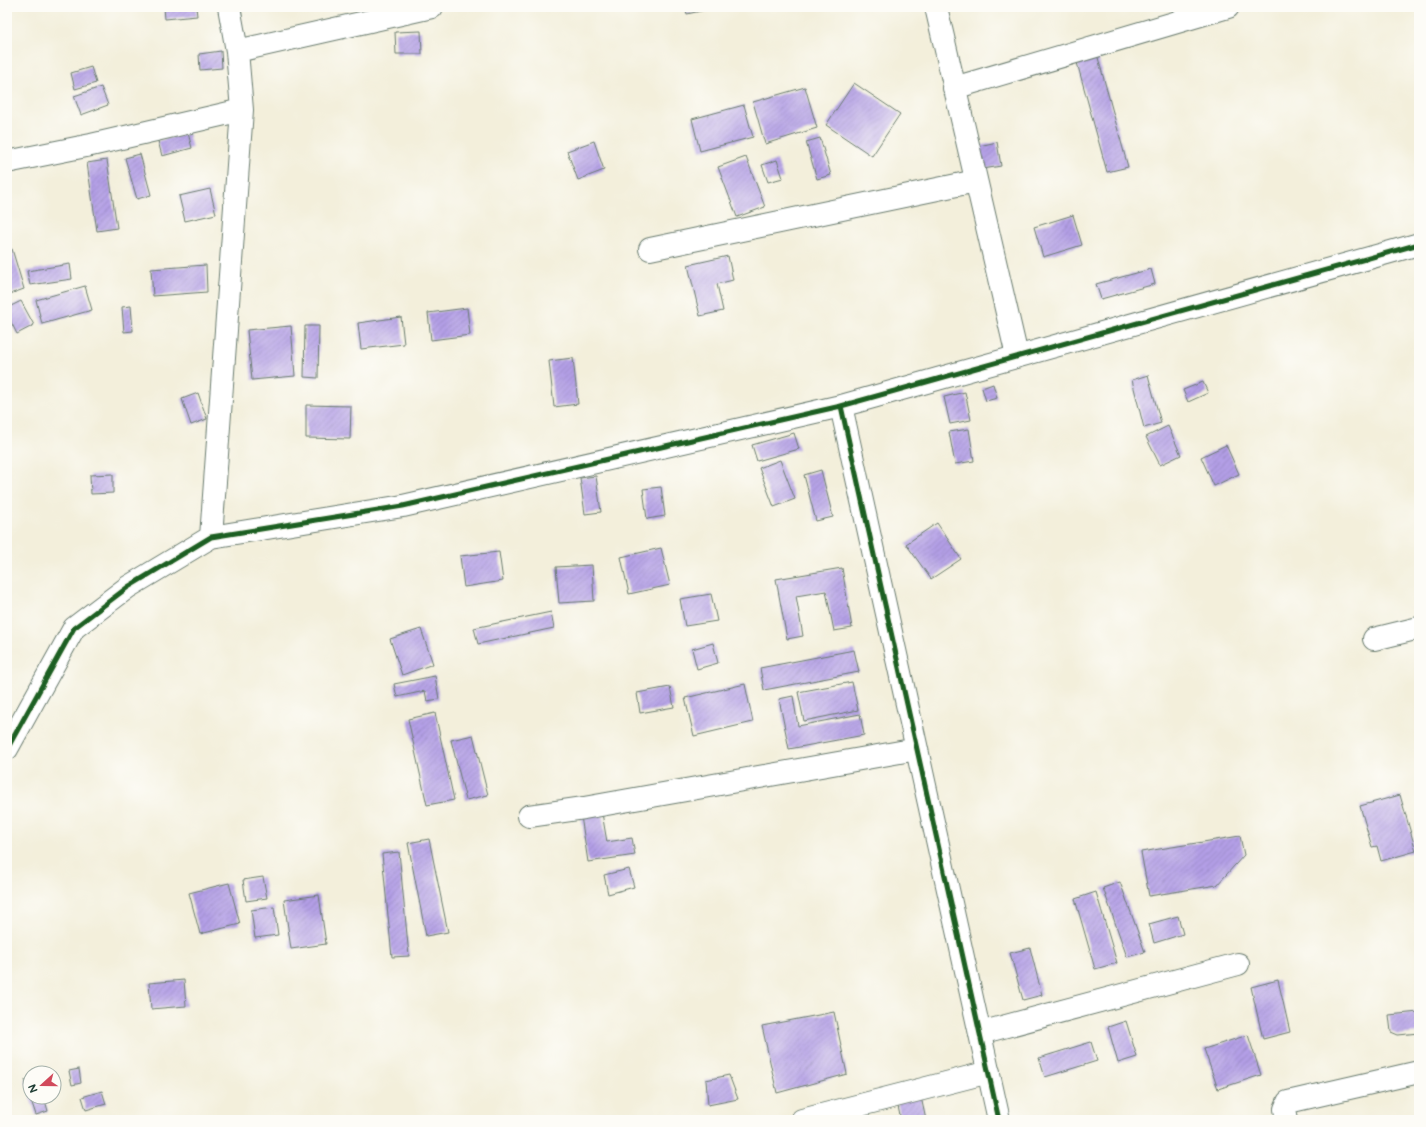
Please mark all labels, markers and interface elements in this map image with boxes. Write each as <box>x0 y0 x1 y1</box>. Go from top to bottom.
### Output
north arrow <box>22 1065 62 1105</box>
text: N <box>26 1082 41 1095</box>

